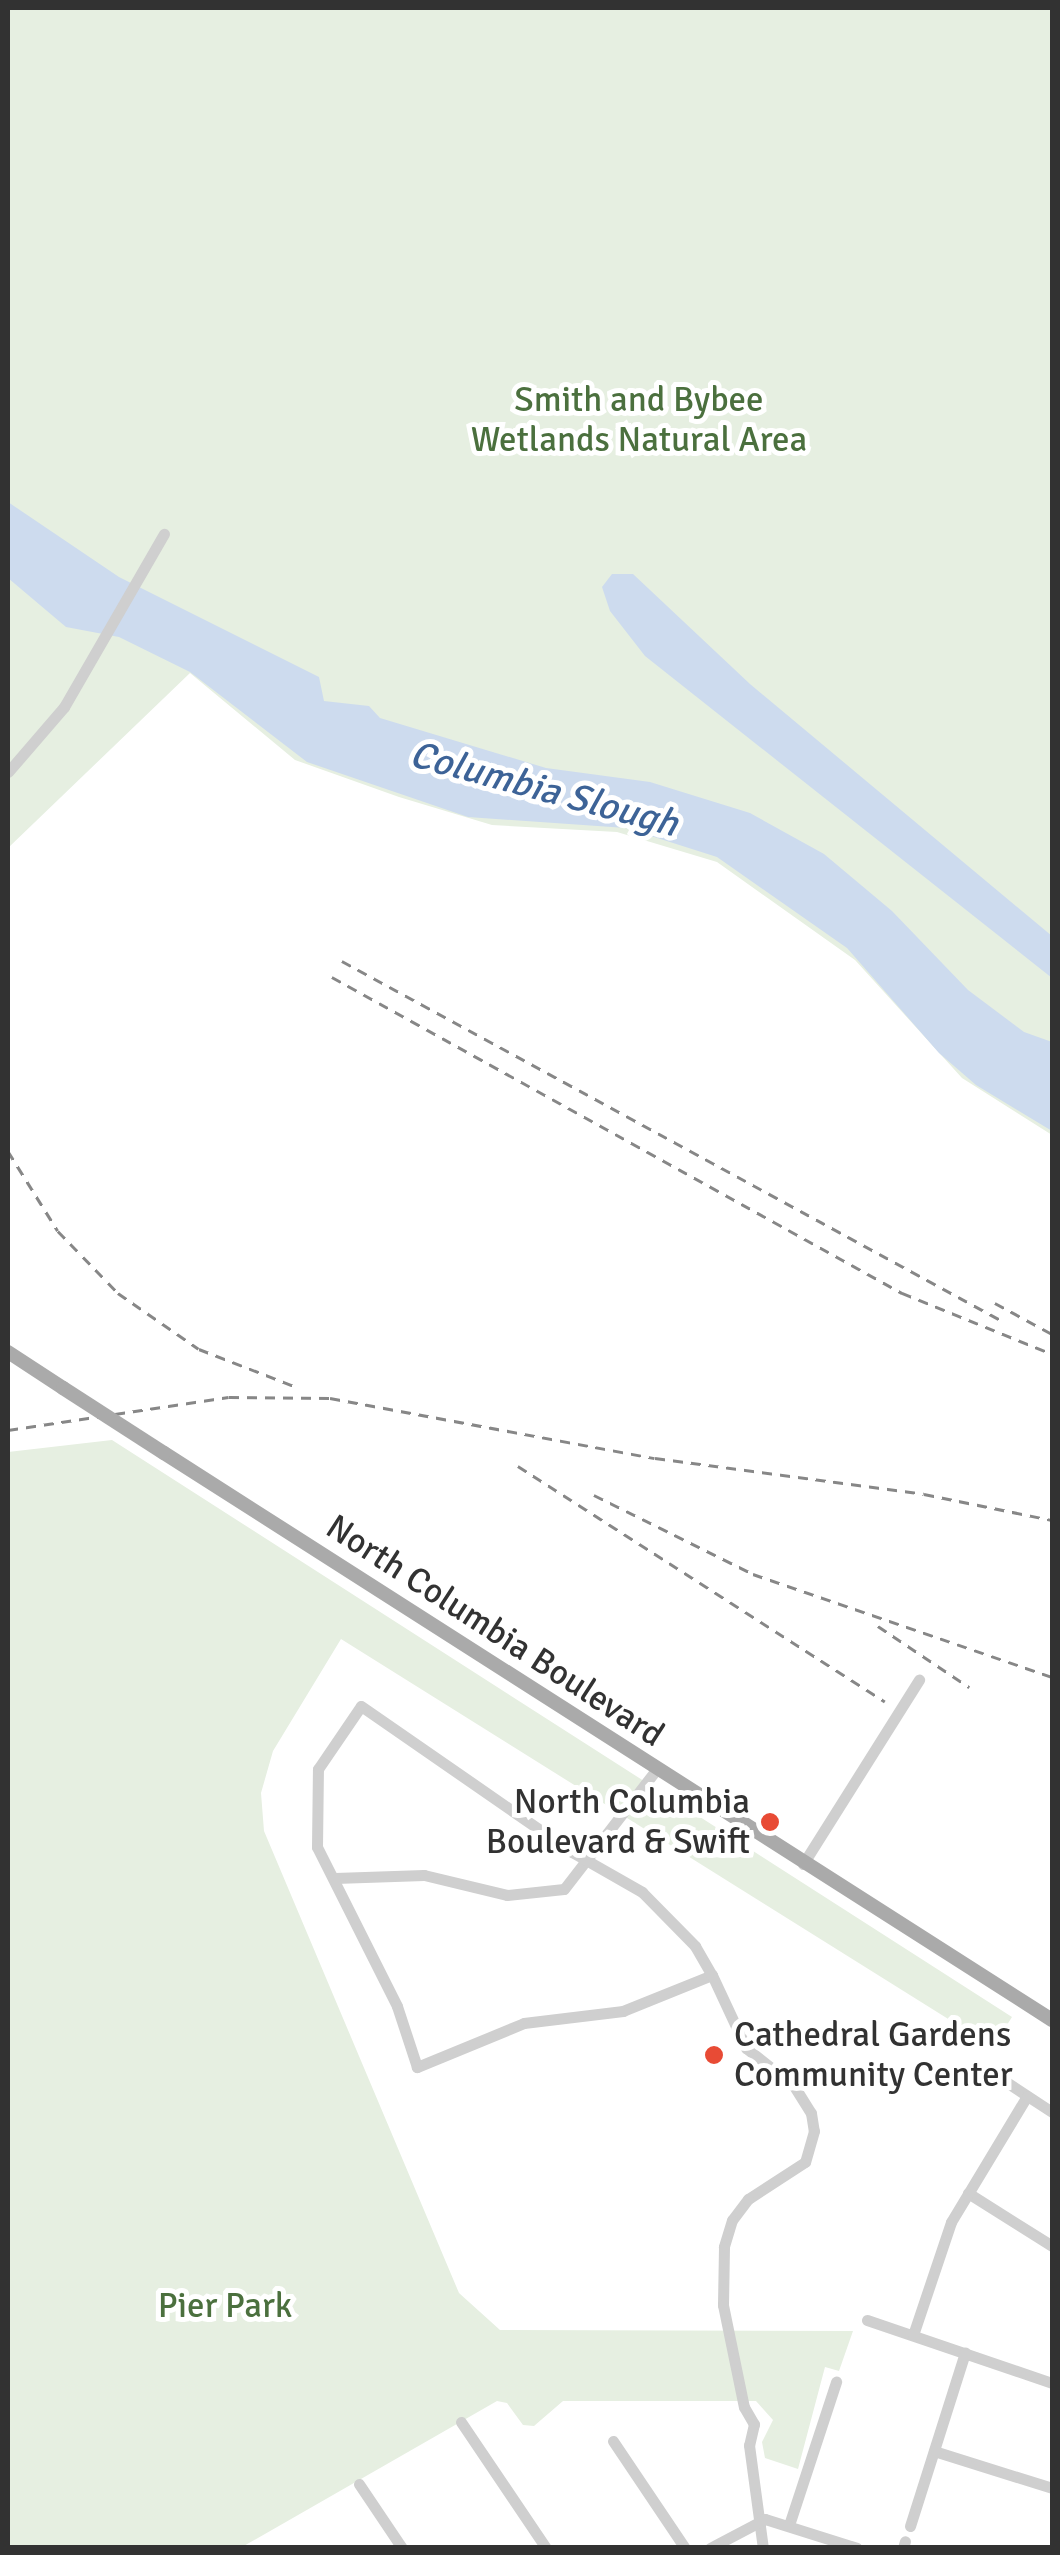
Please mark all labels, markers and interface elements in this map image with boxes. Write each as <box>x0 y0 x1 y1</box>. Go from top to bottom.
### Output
park label: Smith and Bybee Wetlands Natural Area <box>471 379 807 461</box>
water label: Columbia Slough <box>405 731 683 847</box>
street label: North Columbia Boulevard <box>318 1506 672 1756</box>
place label: North Columbia Boulevard & Swift <box>486 1781 750 1863</box>
marker: North Columbia Boulevard & Swift <box>759 1811 781 1833</box>
place label: Cathedral Gardens Community Center <box>734 2014 1013 2096</box>
marker: Cathedral Gardens Community Center <box>703 2044 725 2066</box>
park label: Pier Park <box>158 2285 292 2327</box>

